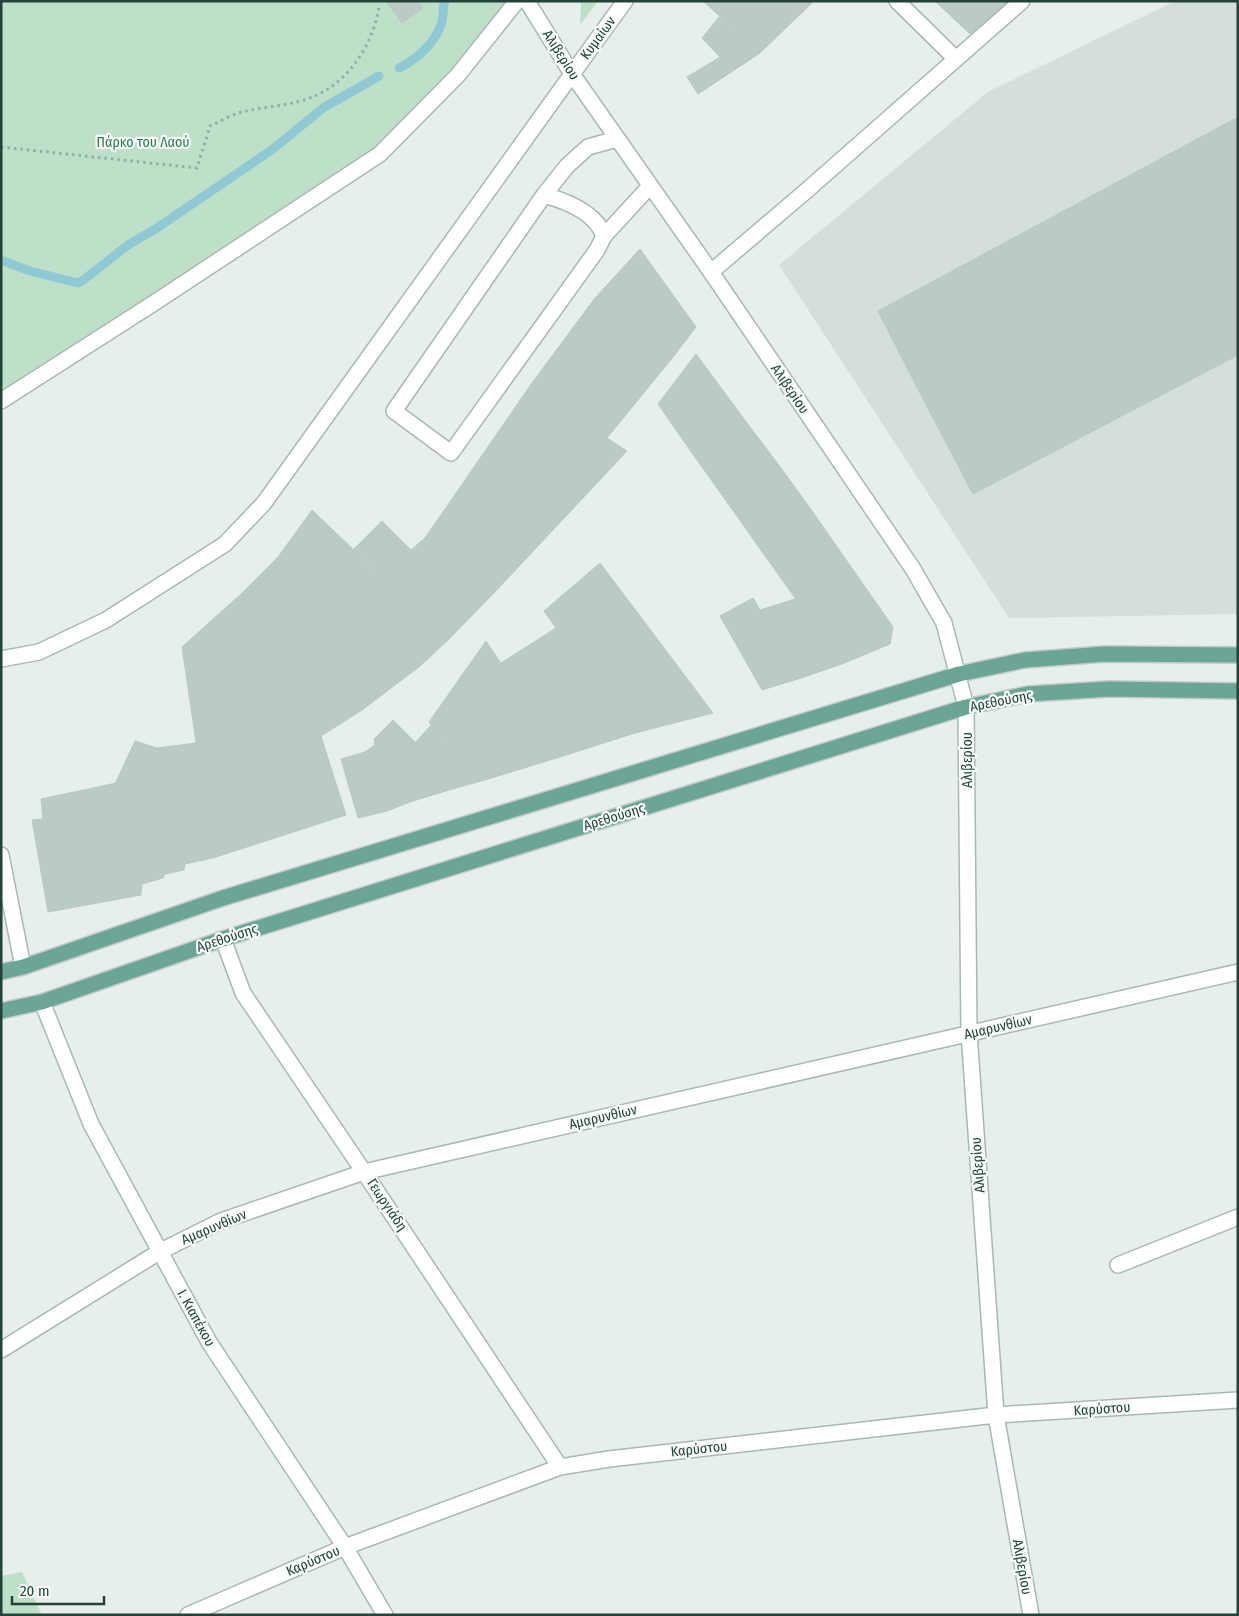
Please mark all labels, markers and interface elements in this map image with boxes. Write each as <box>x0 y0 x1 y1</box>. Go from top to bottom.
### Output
street label: Κυμαίων <box>577 13 619 63</box>
street label: Αλιβερίου <box>539 27 583 83</box>
park label: Πάρκο του Λαού <box>96 134 190 151</box>
street label: Αλιβερίου <box>767 361 813 417</box>
street label: Αρεθούσης <box>968 687 1034 715</box>
street label: Αλιβερίου <box>959 732 976 788</box>
street label: Αρεθούσης <box>581 800 647 834</box>
street label: Αρεθούσης <box>194 920 260 956</box>
street label: Αμαρυνθίων <box>962 1011 1034 1043</box>
street label: Αμαρυνθίων <box>567 1101 639 1133</box>
street label: Αλιβερίου <box>968 1136 988 1194</box>
street label: Γεωργιάδη <box>363 1176 411 1234</box>
street label: Αμαρυνθίων <box>179 1206 249 1248</box>
street label: Ι. Κιαπέκου <box>173 1286 219 1350</box>
street label: Καρύστου <box>1073 1399 1131 1419</box>
street label: Καρύστου <box>670 1438 728 1460</box>
street label: Αλιβερίου <box>1009 1538 1035 1596</box>
street label: Καρύστου <box>284 1542 342 1580</box>
scale bar <box>12 1574 105 1606</box>
text: 20 m <box>20 1582 50 1600</box>

